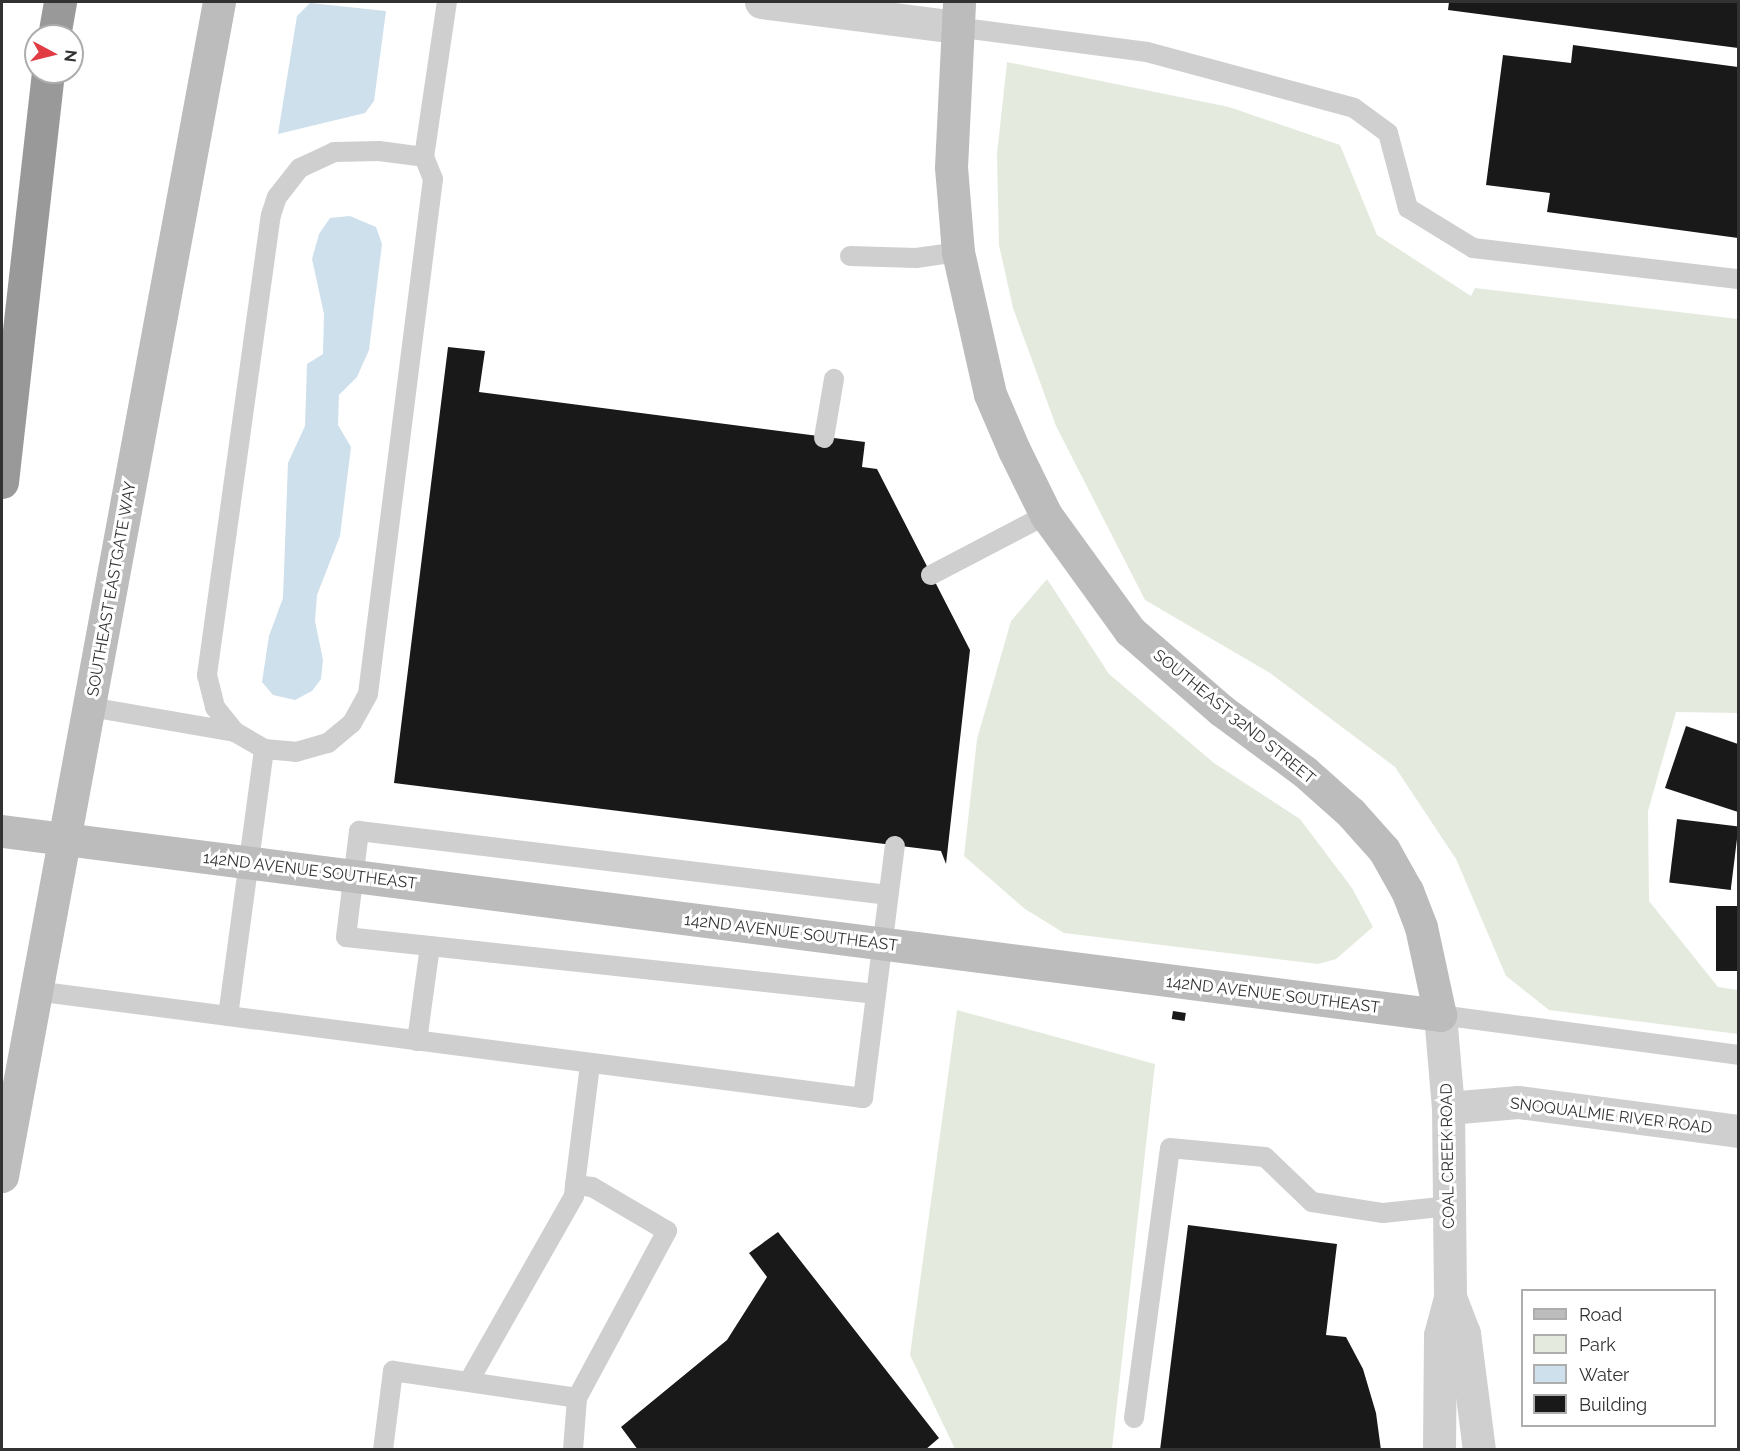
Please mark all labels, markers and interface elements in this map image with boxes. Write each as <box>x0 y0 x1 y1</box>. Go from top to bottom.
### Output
north arrow <box>24 24 84 84</box>
text: N <box>60 49 81 63</box>
street label: SOUTHEAST EASTGATE WAY <box>84 479 140 699</box>
street label: SOUTHEAST 32ND STREET <box>1149 646 1319 788</box>
street label: 142ND AVENUE SOUTHEAST <box>202 848 418 894</box>
street label: 142ND AVENUE SOUTHEAST <box>683 910 899 956</box>
street label: 142ND AVENUE SOUTHEAST <box>1165 972 1381 1018</box>
street label: COAL CREEK ROAD <box>1437 1083 1459 1229</box>
street label: SNOQUALMIE RIVER ROAD <box>1509 1094 1713 1138</box>
legend <box>1521 1289 1716 1427</box>
text: Road <box>1579 1304 1622 1325</box>
text: Park <box>1579 1334 1616 1355</box>
text: Water <box>1579 1364 1629 1385</box>
text: Building <box>1579 1394 1647 1415</box>

